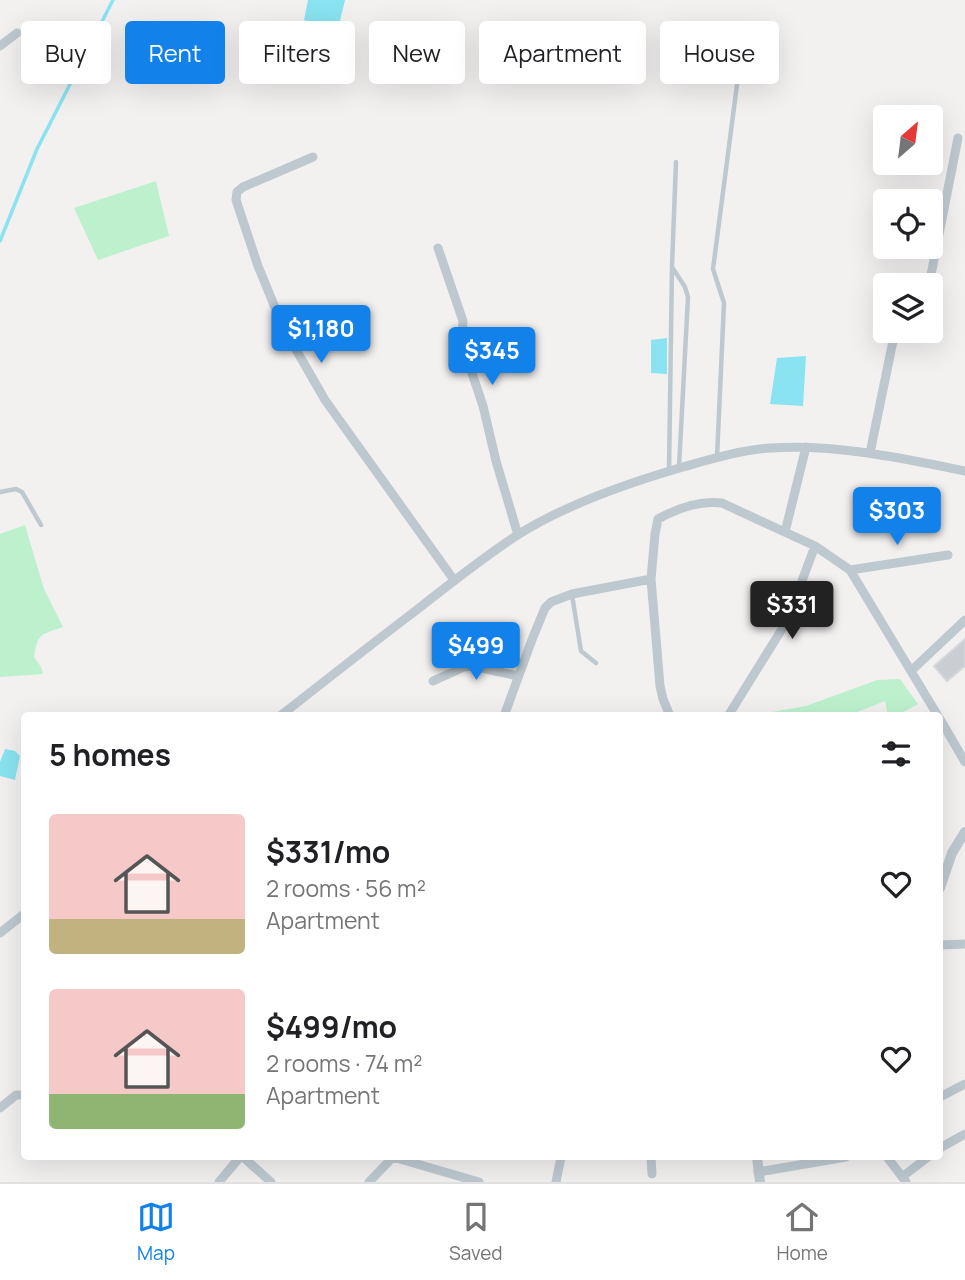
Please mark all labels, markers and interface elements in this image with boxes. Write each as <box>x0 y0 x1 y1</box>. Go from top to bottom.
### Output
chip: Buy <box>21 21 111 84</box>
chip: Rent <box>125 21 225 84</box>
chip: Filters <box>239 21 355 84</box>
chip: New <box>369 21 465 84</box>
chip: Apartment <box>479 21 646 84</box>
chip: House <box>660 21 779 84</box>
north arrow <box>873 105 943 175</box>
map controls <box>873 105 943 343</box>
button: locate <box>873 189 943 259</box>
button: layers <box>873 273 943 343</box>
pin: $1,180 <box>264 306 378 365</box>
text: $1,180 <box>287 312 355 344</box>
pin: $345 <box>451 328 533 387</box>
text: $345 <box>464 334 520 366</box>
pin: $303 <box>856 488 938 547</box>
text: $303 <box>869 494 925 526</box>
pin: $331 <box>751 582 833 641</box>
text: $331 <box>766 588 818 620</box>
pin: $499 <box>435 622 517 682</box>
text: $499 <box>448 629 504 661</box>
text: 5 homes <box>49 734 171 775</box>
icon: filters <box>877 735 915 773</box>
text: $331/mo <box>266 831 390 872</box>
icon: home <box>105 842 189 926</box>
icon: heart <box>877 865 915 903</box>
text: 2 rooms · 56 m² <box>266 872 426 904</box>
text: Apartment <box>266 904 380 936</box>
text: $499/mo <box>266 1006 397 1047</box>
icon: home <box>105 1017 189 1101</box>
icon: heart <box>877 1040 915 1078</box>
text: 2 rooms · 74 m² <box>266 1047 422 1079</box>
text: Apartment <box>266 1079 380 1111</box>
tab: Map <box>137 1198 175 1266</box>
tab: Saved <box>449 1198 503 1266</box>
tab: Home <box>777 1198 828 1266</box>

